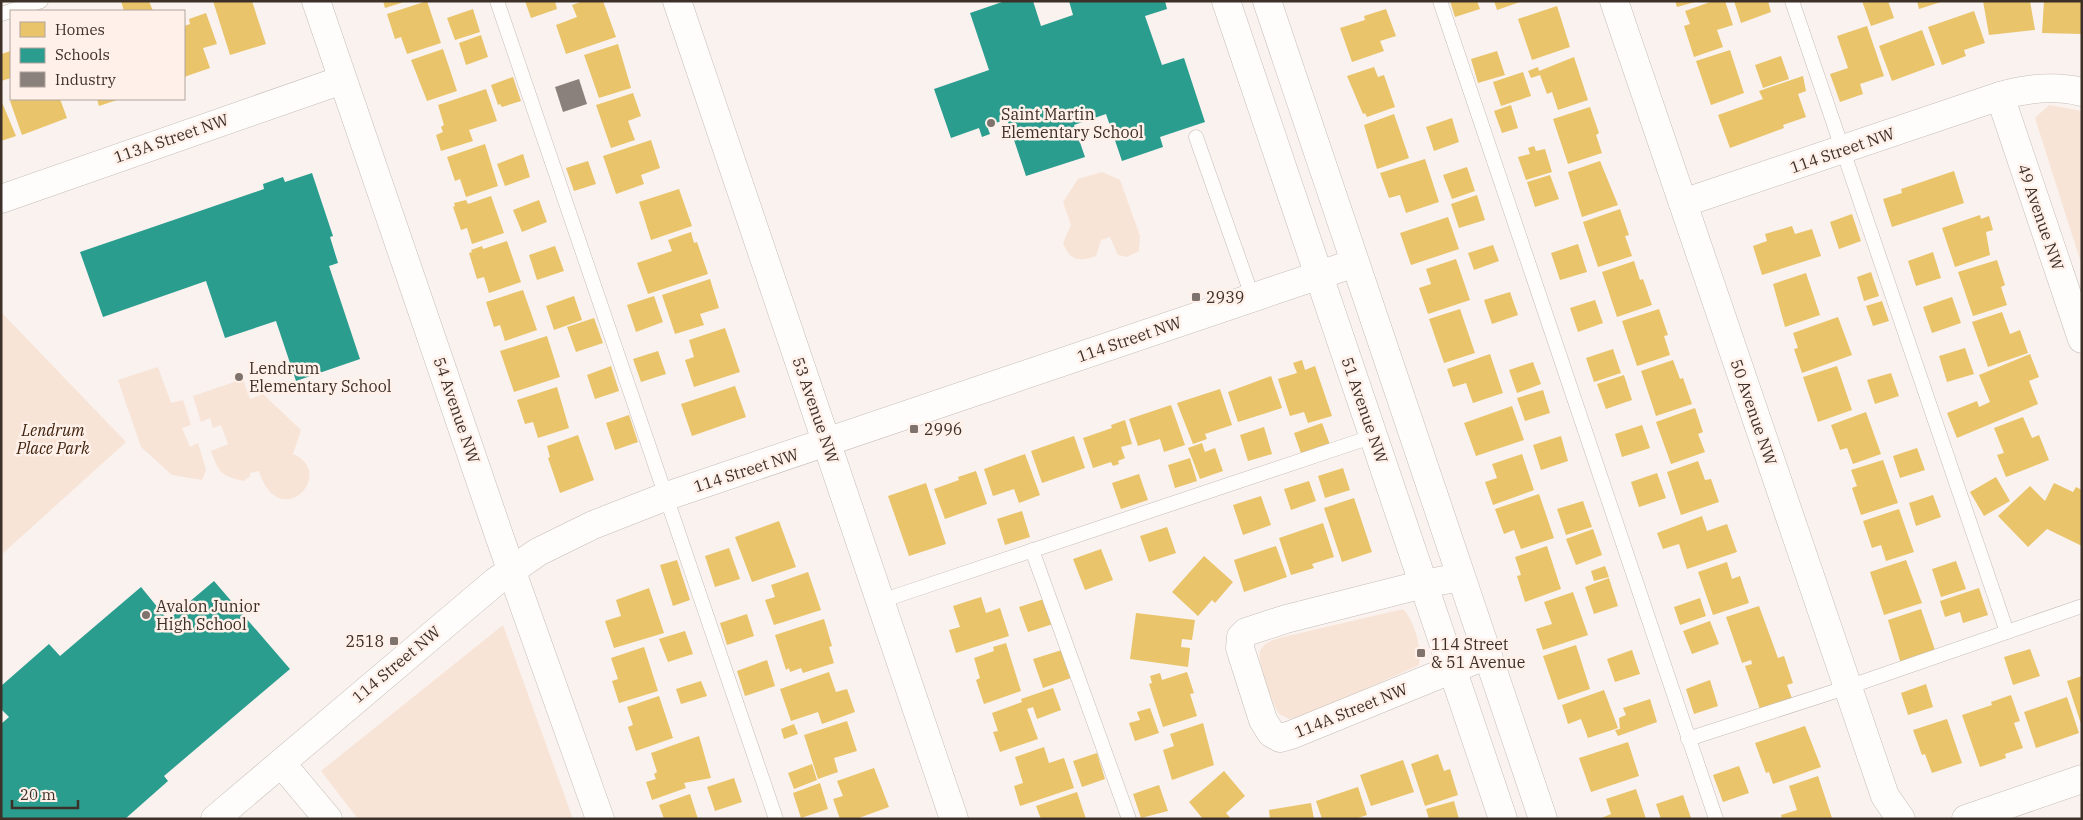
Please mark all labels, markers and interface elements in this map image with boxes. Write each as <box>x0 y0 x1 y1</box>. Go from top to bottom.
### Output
legend <box>10 10 185 100</box>
text: Homes <box>55 20 105 39</box>
text: Schools <box>55 45 110 64</box>
text: Industry <box>55 70 116 89</box>
place label: Saint Martin Elementary School <box>1001 104 1144 142</box>
street label: 113A Street NW <box>111 109 232 167</box>
marker: Saint Martin Elementary School <box>985 117 997 129</box>
street label: 114 Street NW <box>1787 123 1897 177</box>
street label: 49 Avenue NW <box>2014 161 2069 273</box>
place label: 2939 <box>1206 287 1244 307</box>
marker: 2939 <box>1190 291 1202 303</box>
street label: 114 Street NW <box>1074 312 1184 366</box>
street label: 54 Avenue NW <box>430 354 485 466</box>
street label: 53 Avenue NW <box>789 354 844 466</box>
street label: 51 Avenue NW <box>1338 354 1393 466</box>
street label: 50 Avenue NW <box>1727 356 1782 468</box>
place label: Lendrum Elementary School <box>249 358 392 396</box>
marker: Lendrum Elementary School <box>233 371 245 383</box>
place label: 2996 <box>924 419 962 439</box>
park label: Lendrum Place Park <box>15 420 90 458</box>
marker: 2996 <box>908 423 920 435</box>
street label: 114 Street NW <box>691 443 801 496</box>
place label: Avalon Junior High School <box>156 596 260 634</box>
marker: Avalon Junior High School <box>140 609 152 621</box>
street label: 114 Street NW <box>348 621 445 707</box>
place label: 2518 <box>346 631 384 651</box>
place label: 114 Street & 51 Avenue <box>1431 634 1525 672</box>
marker: 2518 <box>388 635 400 647</box>
marker: 114 Street & 51 Avenue <box>1415 647 1427 659</box>
street label: 114A Street NW <box>1292 678 1411 742</box>
scale bar <box>12 778 79 810</box>
text: 20 m <box>20 785 56 804</box>

